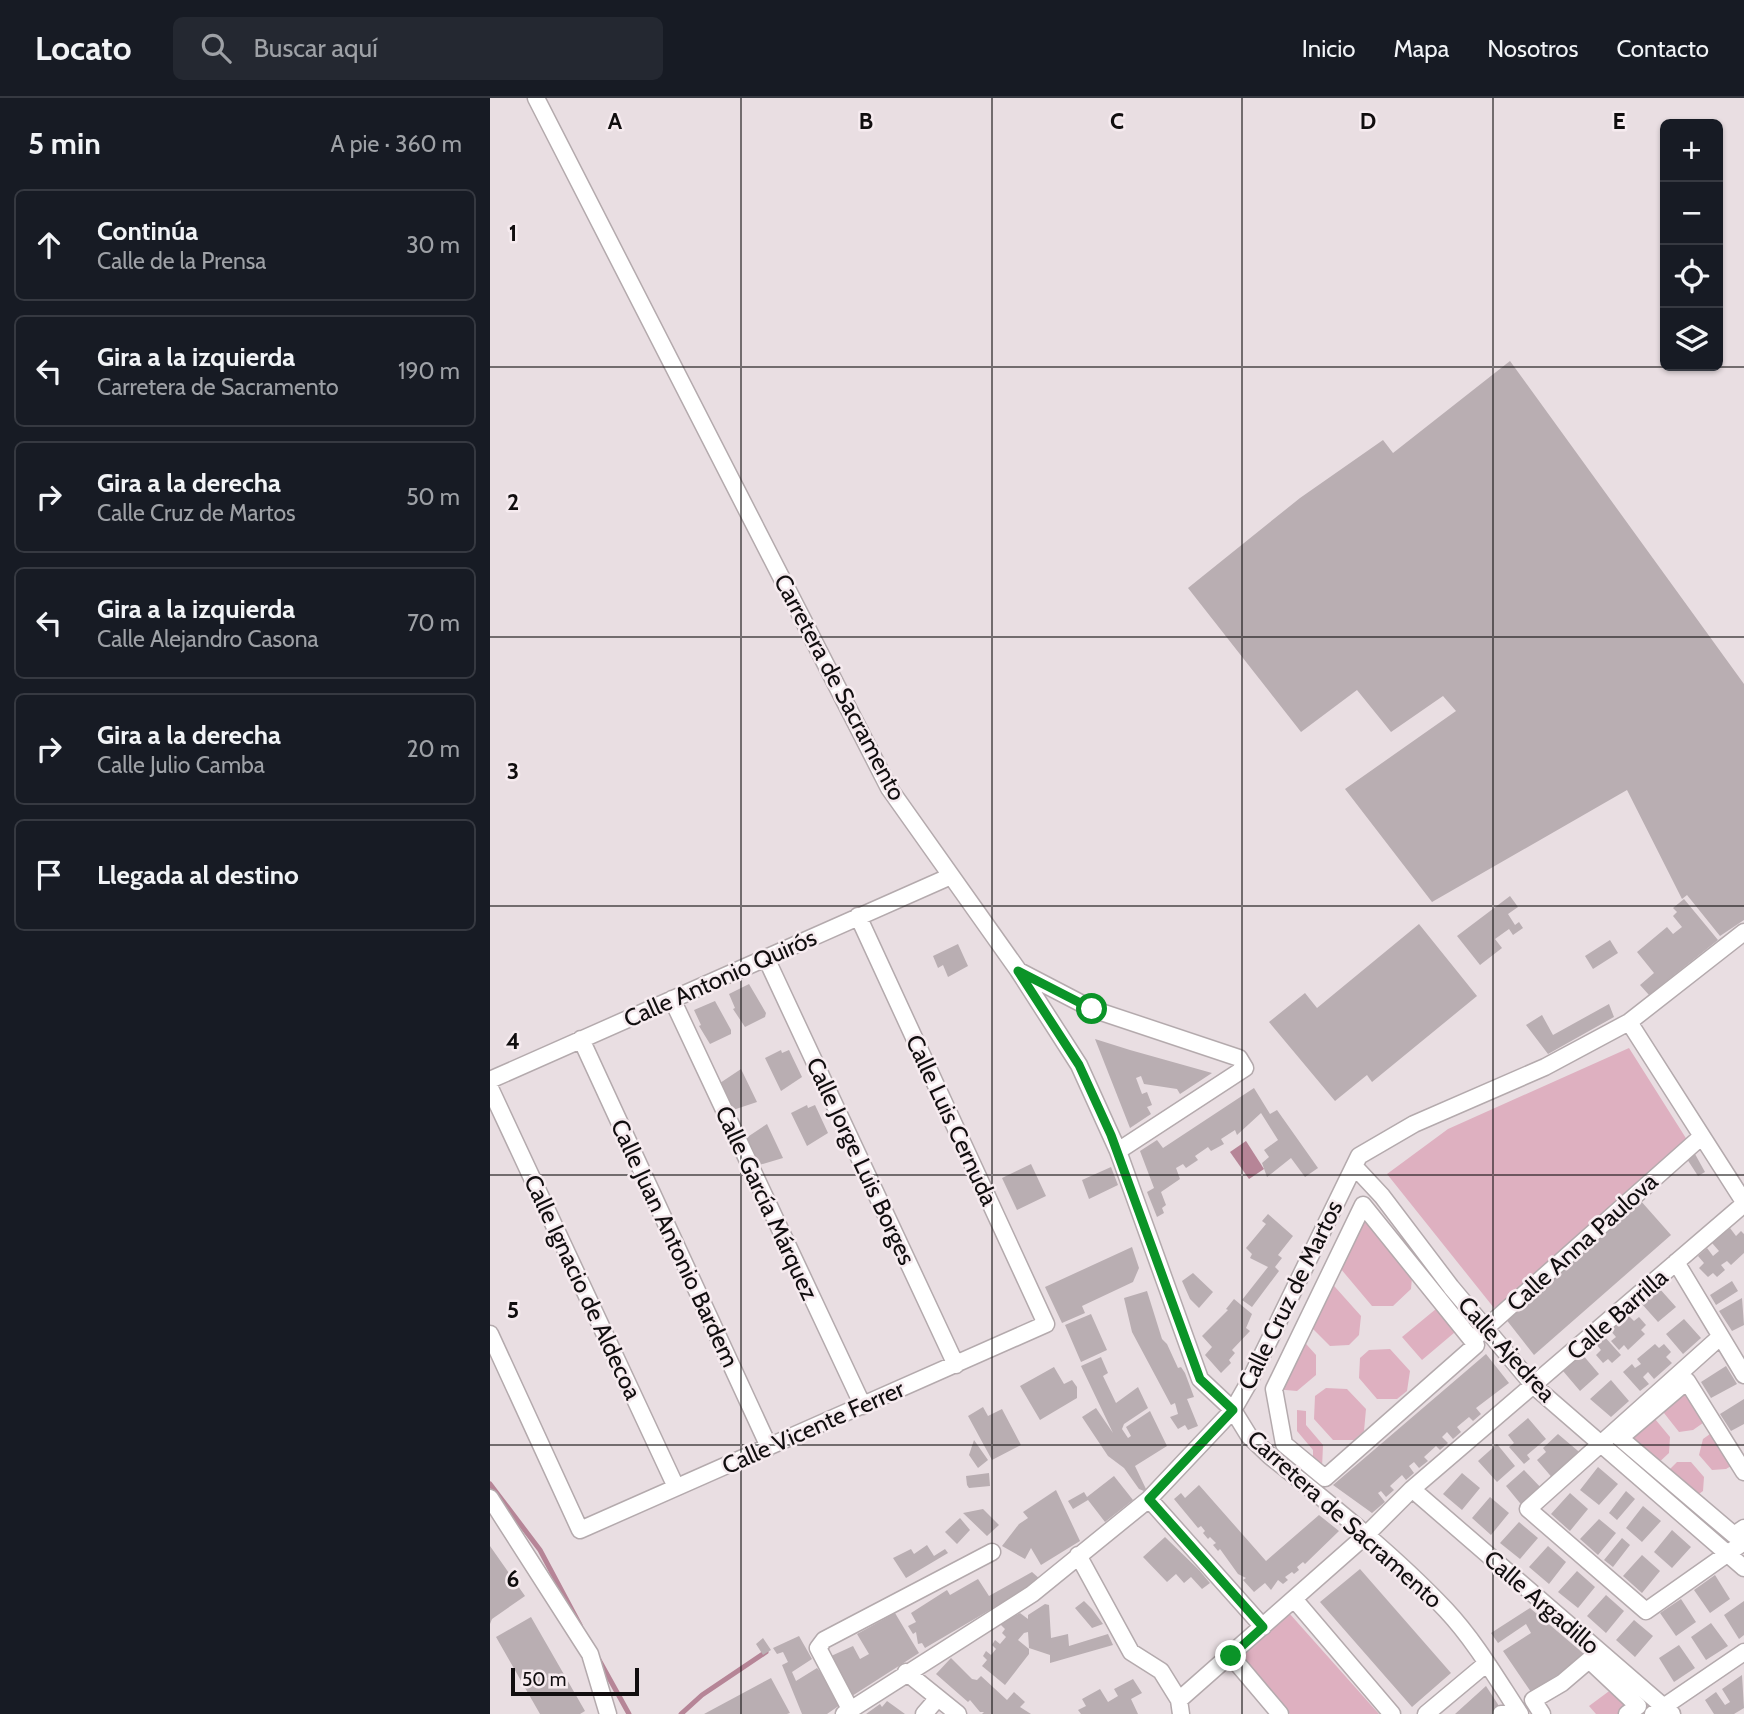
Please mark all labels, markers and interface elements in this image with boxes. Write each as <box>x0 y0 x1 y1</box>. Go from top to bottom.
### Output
search box <box>173 17 663 80</box>
text: Locato <box>35 28 131 68</box>
icon: search <box>197 29 235 67</box>
text: Buscar aquí <box>253 32 378 64</box>
text: Inicio <box>1302 34 1355 63</box>
text: Mapa <box>1393 34 1449 63</box>
text: Nosotros <box>1487 34 1578 63</box>
text: Contacto <box>1616 34 1709 63</box>
text: A <box>608 107 623 135</box>
text: B <box>859 107 873 135</box>
text: C <box>1110 107 1124 135</box>
text: D <box>1360 107 1376 135</box>
text: E <box>1612 107 1626 135</box>
map controls <box>1660 119 1723 371</box>
button: + <box>1660 119 1723 182</box>
text: 5 min <box>28 125 101 162</box>
text: A pie · 360 m <box>330 130 462 158</box>
button: − <box>1660 182 1723 245</box>
text: Continúa <box>97 215 198 247</box>
text: 1 <box>509 219 517 247</box>
icon: ahead <box>30 226 68 264</box>
text: 30 m <box>406 231 460 259</box>
button: locate <box>1660 245 1723 308</box>
text: Calle de la Prensa <box>97 247 266 275</box>
button: layers <box>1660 308 1723 371</box>
text: Gira a la izquierda <box>97 341 295 373</box>
icon: left <box>30 352 68 390</box>
text: 190 m <box>398 357 460 385</box>
text: Carretera de Sacramento <box>97 373 339 401</box>
text: Gira a la derecha <box>97 467 281 499</box>
icon: right <box>30 478 68 516</box>
text: 50 m <box>406 483 460 511</box>
text: 2 <box>507 488 519 516</box>
text: Calle Cruz de Martos <box>97 499 296 527</box>
street label: Carretera de Sacramento <box>768 569 912 805</box>
text: Gira a la izquierda <box>97 593 295 625</box>
icon: left <box>30 604 68 642</box>
text: 70 m <box>407 609 460 637</box>
text: Calle Alejandro Casona <box>97 625 319 653</box>
text: Gira a la derecha <box>97 719 281 751</box>
icon: right <box>30 730 68 768</box>
text: 20 m <box>407 735 460 763</box>
text: Calle Julio Camba <box>97 751 265 779</box>
text: 3 <box>507 757 519 785</box>
icon: arrive <box>30 856 68 894</box>
text: Llegada al destino <box>97 859 299 891</box>
street label: Calle Antonio Quirós <box>619 922 821 1034</box>
route start <box>1076 993 1107 1024</box>
text: 4 <box>506 1027 520 1055</box>
street label: Calle Luis Cernuda <box>900 1030 1004 1210</box>
street label: Calle Jorge Luis Borges <box>800 1053 922 1269</box>
street label: Calle García Márquez <box>709 1101 825 1305</box>
street label: Calle Juan Antonio Bardem <box>605 1114 745 1372</box>
street label: Calle Anna Paulova <box>1501 1166 1664 1317</box>
street label: Calle Ignacio de Aldecoa <box>518 1170 648 1404</box>
street label: Calle Cruz de Martos <box>1232 1195 1348 1395</box>
street label: Calle Barrilla <box>1561 1262 1674 1366</box>
street label: Calle Ajedrea <box>1452 1290 1562 1408</box>
text: 5 <box>507 1296 519 1324</box>
street label: Calle Vicente Ferrer <box>717 1374 909 1480</box>
street label: Carretera de Sacramento <box>1242 1424 1448 1614</box>
street label: Calle Argadillo <box>1478 1544 1606 1660</box>
text: 6 <box>507 1565 519 1593</box>
route end <box>1215 1640 1246 1671</box>
scale bar <box>511 1665 639 1697</box>
text: 50 m <box>522 1668 566 1691</box>

